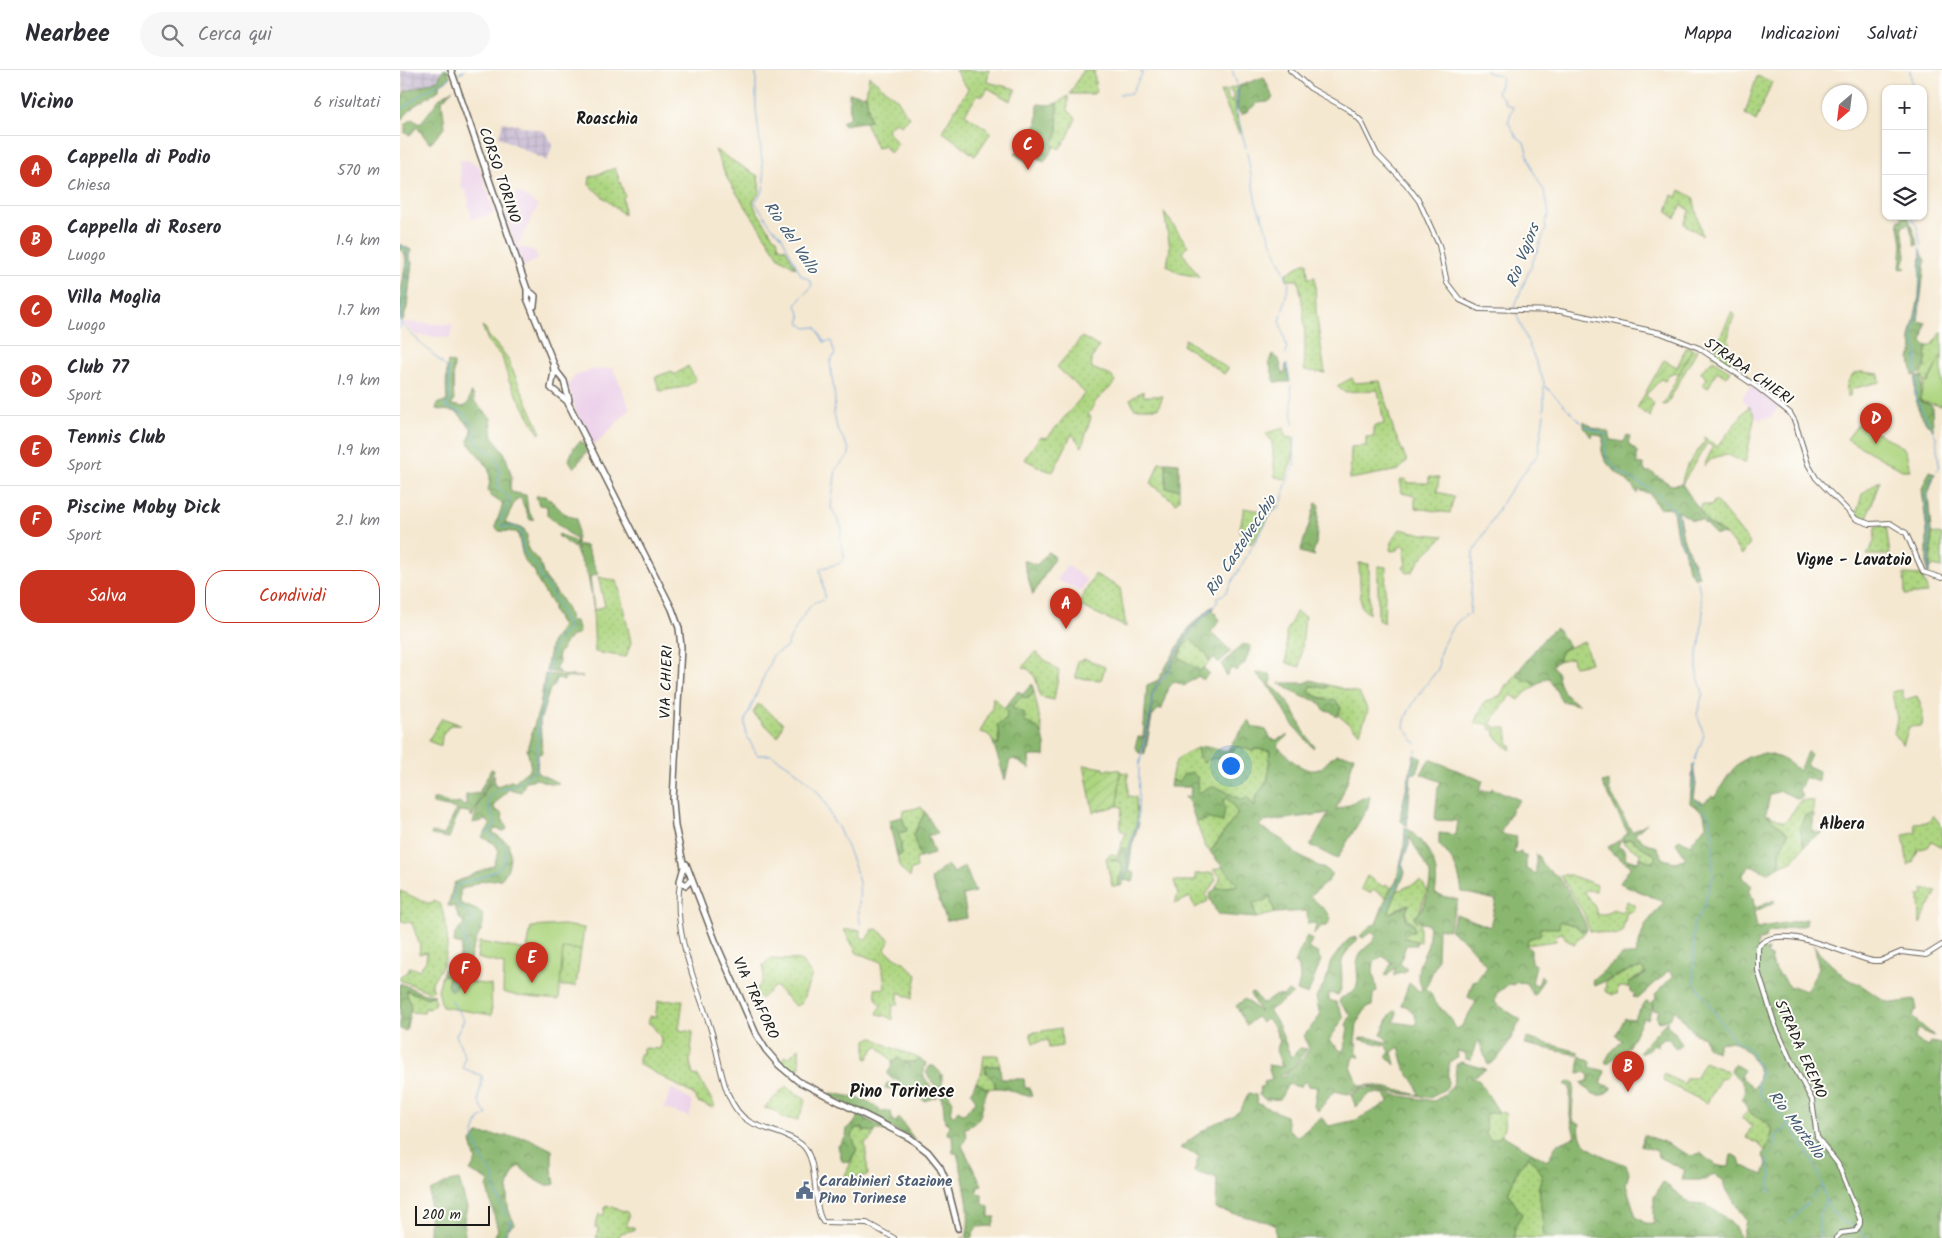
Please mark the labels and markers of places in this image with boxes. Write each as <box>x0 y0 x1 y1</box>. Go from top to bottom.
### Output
pin: C <box>1012 129 1044 170</box>
pin: D <box>1860 403 1892 444</box>
pin: A <box>1050 588 1082 629</box>
pin: E <box>516 942 548 983</box>
pin: F <box>449 953 481 994</box>
pin: B <box>1612 1051 1644 1092</box>
place label: Carabinieri Stazione Pino Torinese <box>819 1170 953 1211</box>
public building icon: Carabinieri Stazione Pino Torinese <box>795 1180 815 1200</box>

